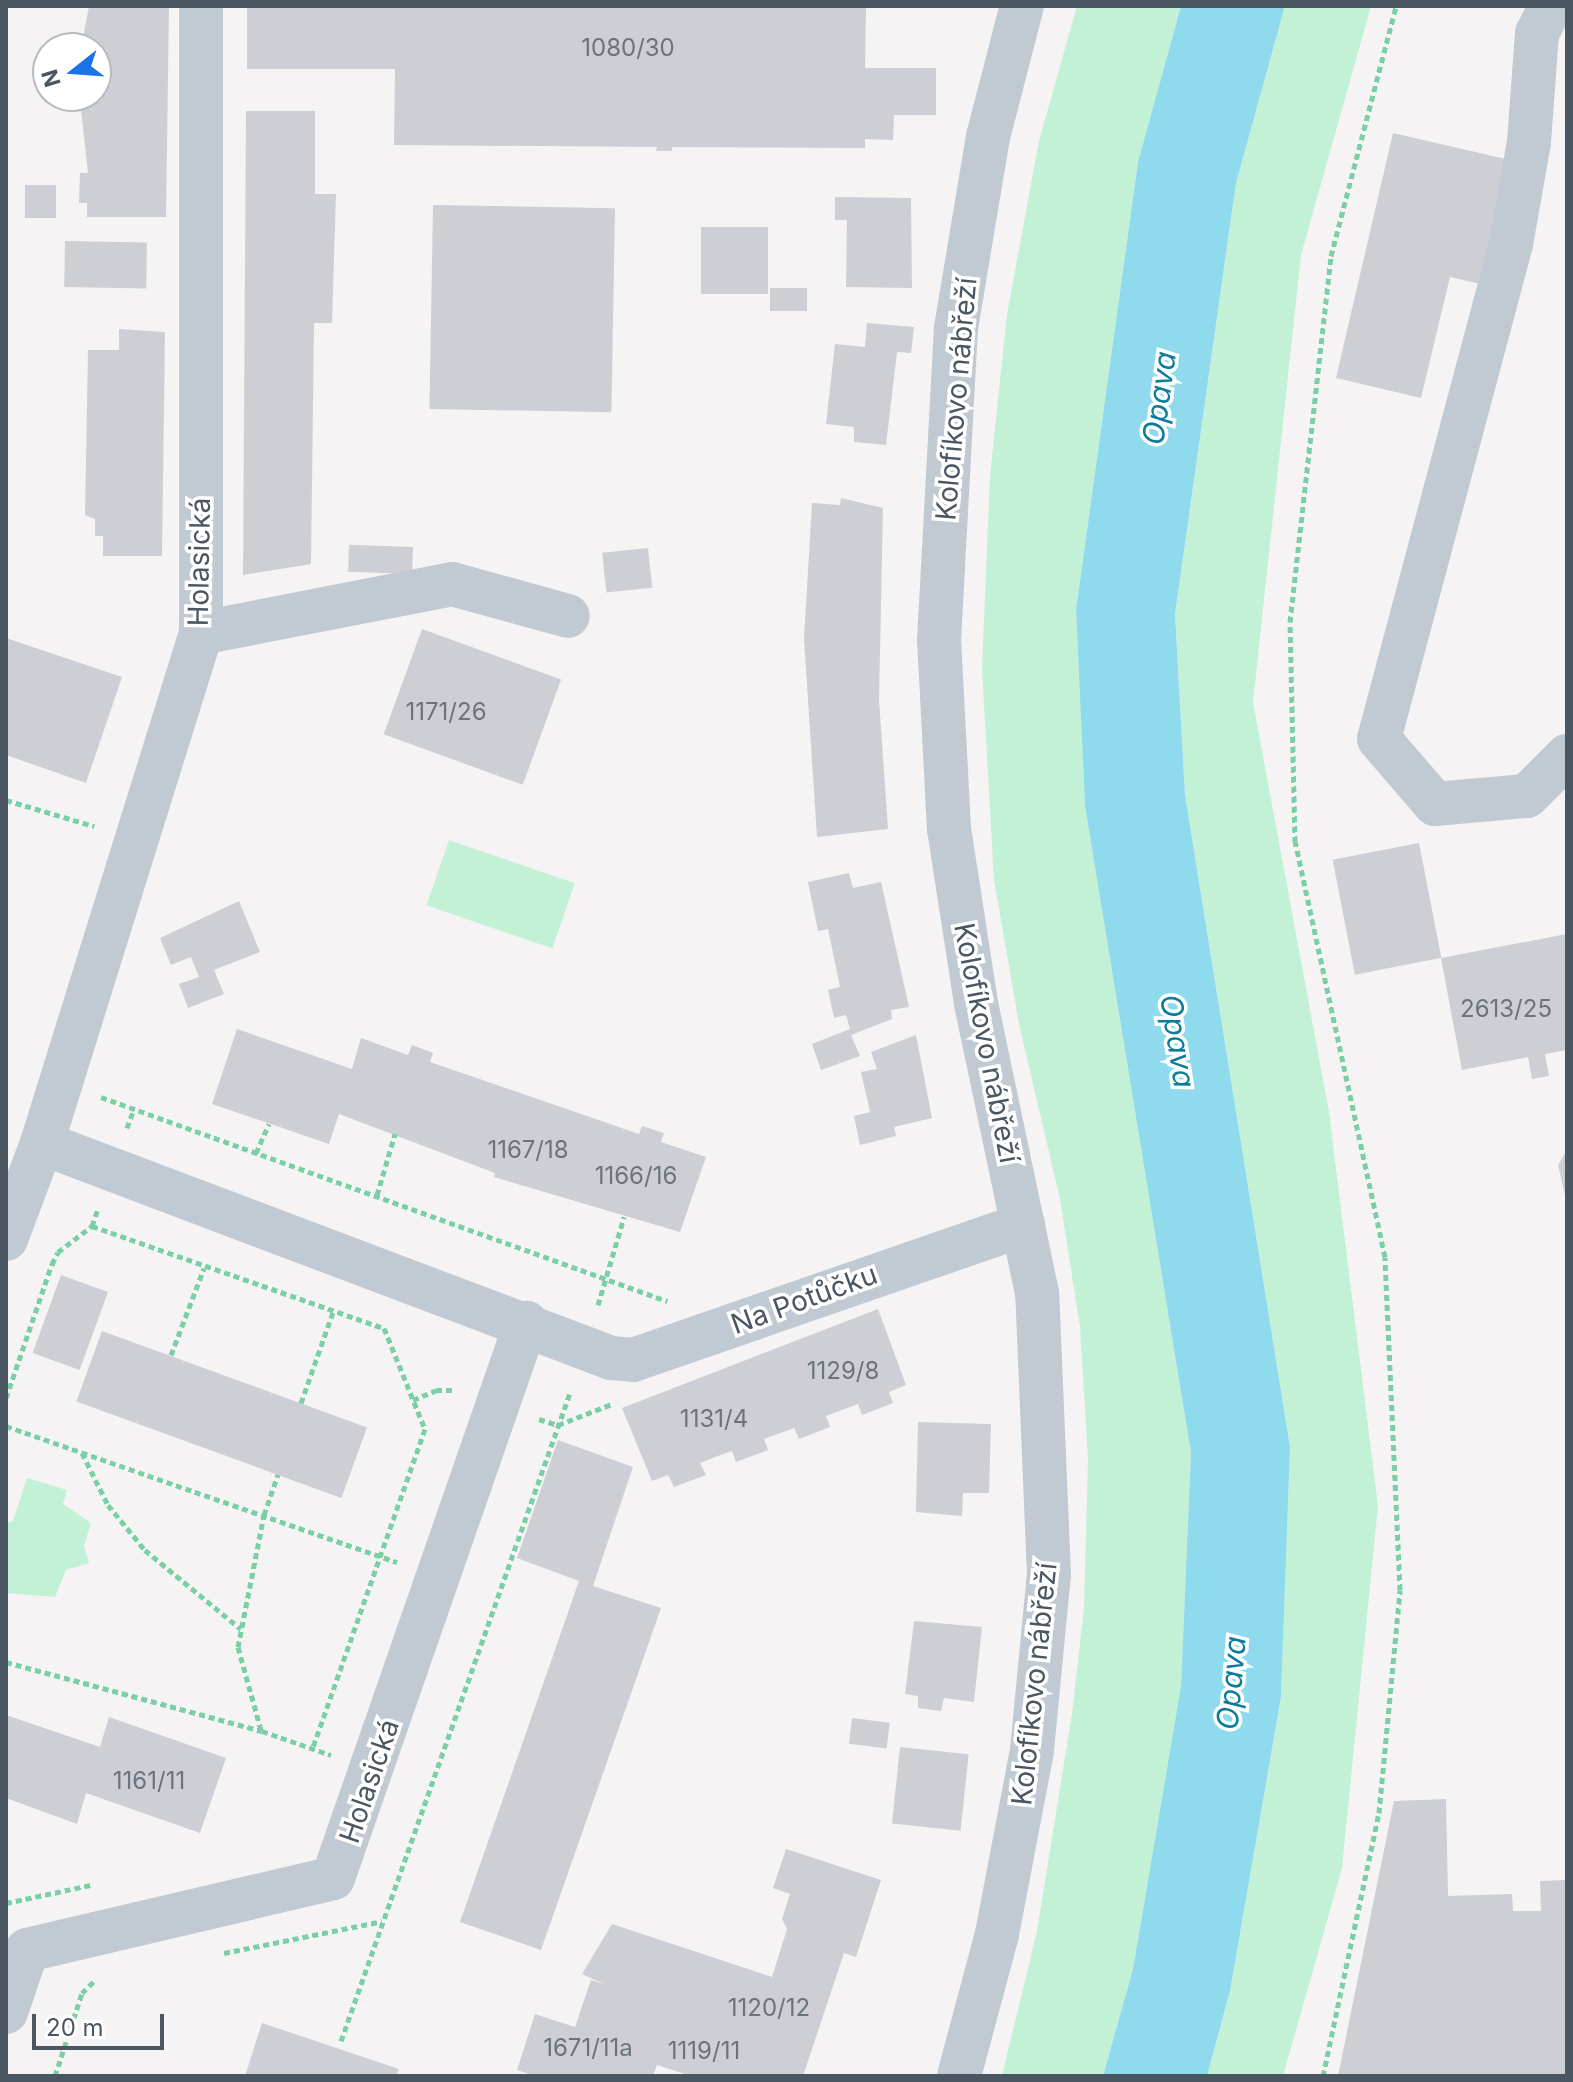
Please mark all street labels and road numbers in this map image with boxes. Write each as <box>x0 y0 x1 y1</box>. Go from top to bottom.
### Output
street label: Kolofíkovo nábřeží <box>929 276 983 522</box>
street label: Holasická <box>181 497 217 627</box>
street label: Kolofíkovo nábřeží <box>947 920 1027 1166</box>
street label: Na Potůčku <box>726 1257 882 1341</box>
street label: Kolofíkovo nábřeží <box>1005 1561 1063 1807</box>
street label: Holasická <box>332 1715 406 1847</box>

